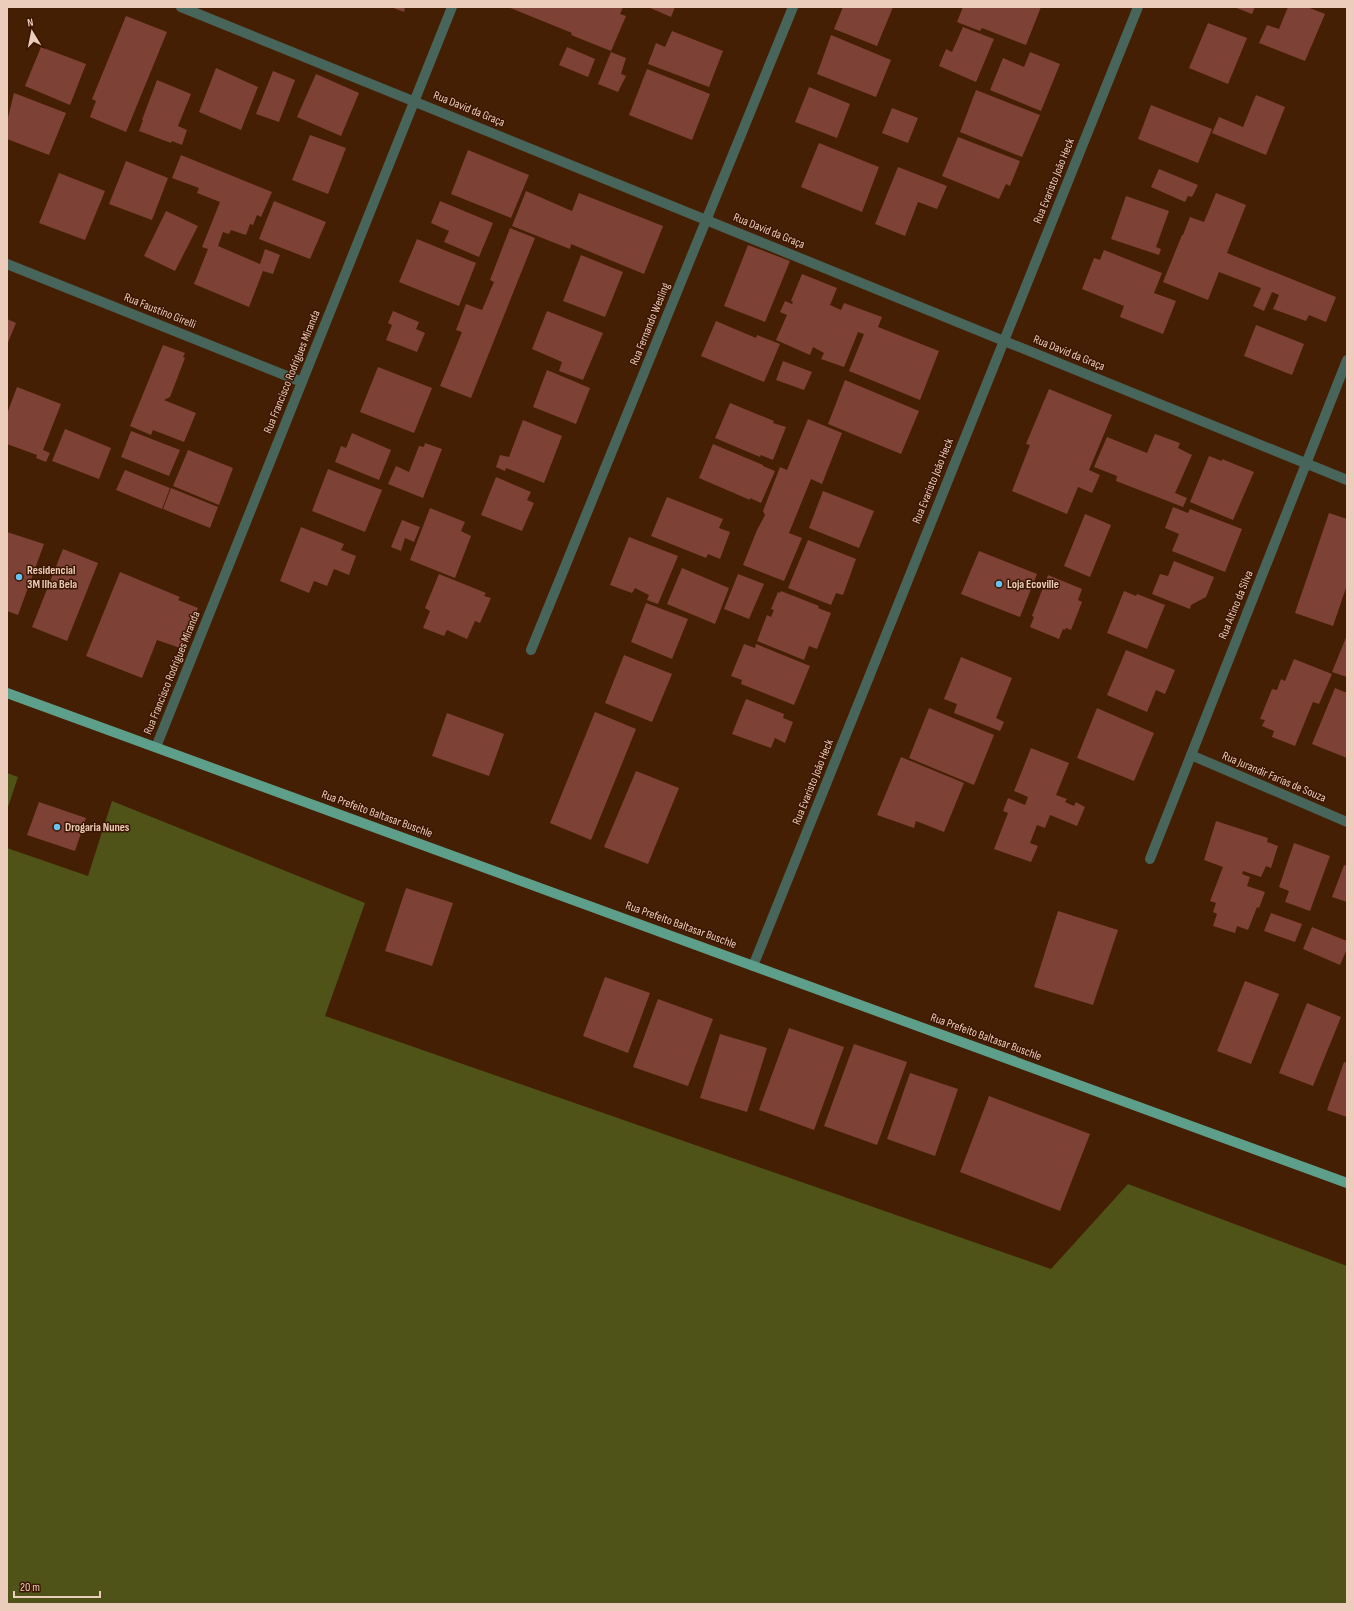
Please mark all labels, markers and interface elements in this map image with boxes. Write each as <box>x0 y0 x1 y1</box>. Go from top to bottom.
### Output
north arrow <box>12 12 52 52</box>
text: N <box>26 16 34 30</box>
street label: Rua David da Graça <box>431 88 507 130</box>
street label: Rua Evaristo João Heck <box>1030 136 1078 226</box>
street label: Rua David da Graça <box>731 210 807 252</box>
street label: Rua Fernando Wesling <box>627 280 673 368</box>
street label: Rua Faustino Girelli <box>122 290 198 332</box>
street label: Rua Francisco Rodrigues Miranda <box>260 308 324 436</box>
street label: Rua David da Graça <box>1031 332 1107 374</box>
street label: Rua Evaristo João Heck <box>909 436 957 526</box>
place label: Residencial 3M Ilha Bela <box>27 563 77 592</box>
street label: Rua Altino da Silva <box>1215 568 1257 642</box>
marker: Residencial 3M Ilha Bela <box>14 572 24 582</box>
place label: Loja Ecoville <box>1007 577 1059 592</box>
marker: Loja Ecoville <box>994 579 1004 589</box>
street label: Rua Francisco Rodrigues Miranda <box>140 609 204 737</box>
street label: Rua Evaristo João Heck <box>789 737 837 827</box>
street label: Rua Jurandir Farias de Souza <box>1220 748 1329 806</box>
street label: Rua Prefeito Baltasar Buschle <box>319 787 435 841</box>
place label: Drogaria Nunes <box>65 820 130 835</box>
marker: Drogaria Nunes <box>52 822 62 832</box>
street label: Rua Prefeito Baltasar Buschle <box>623 898 739 952</box>
street label: Rua Prefeito Baltasar Buschle <box>928 1010 1044 1064</box>
scale bar <box>14 1573 100 1599</box>
text: 20 m <box>20 1580 40 1595</box>

